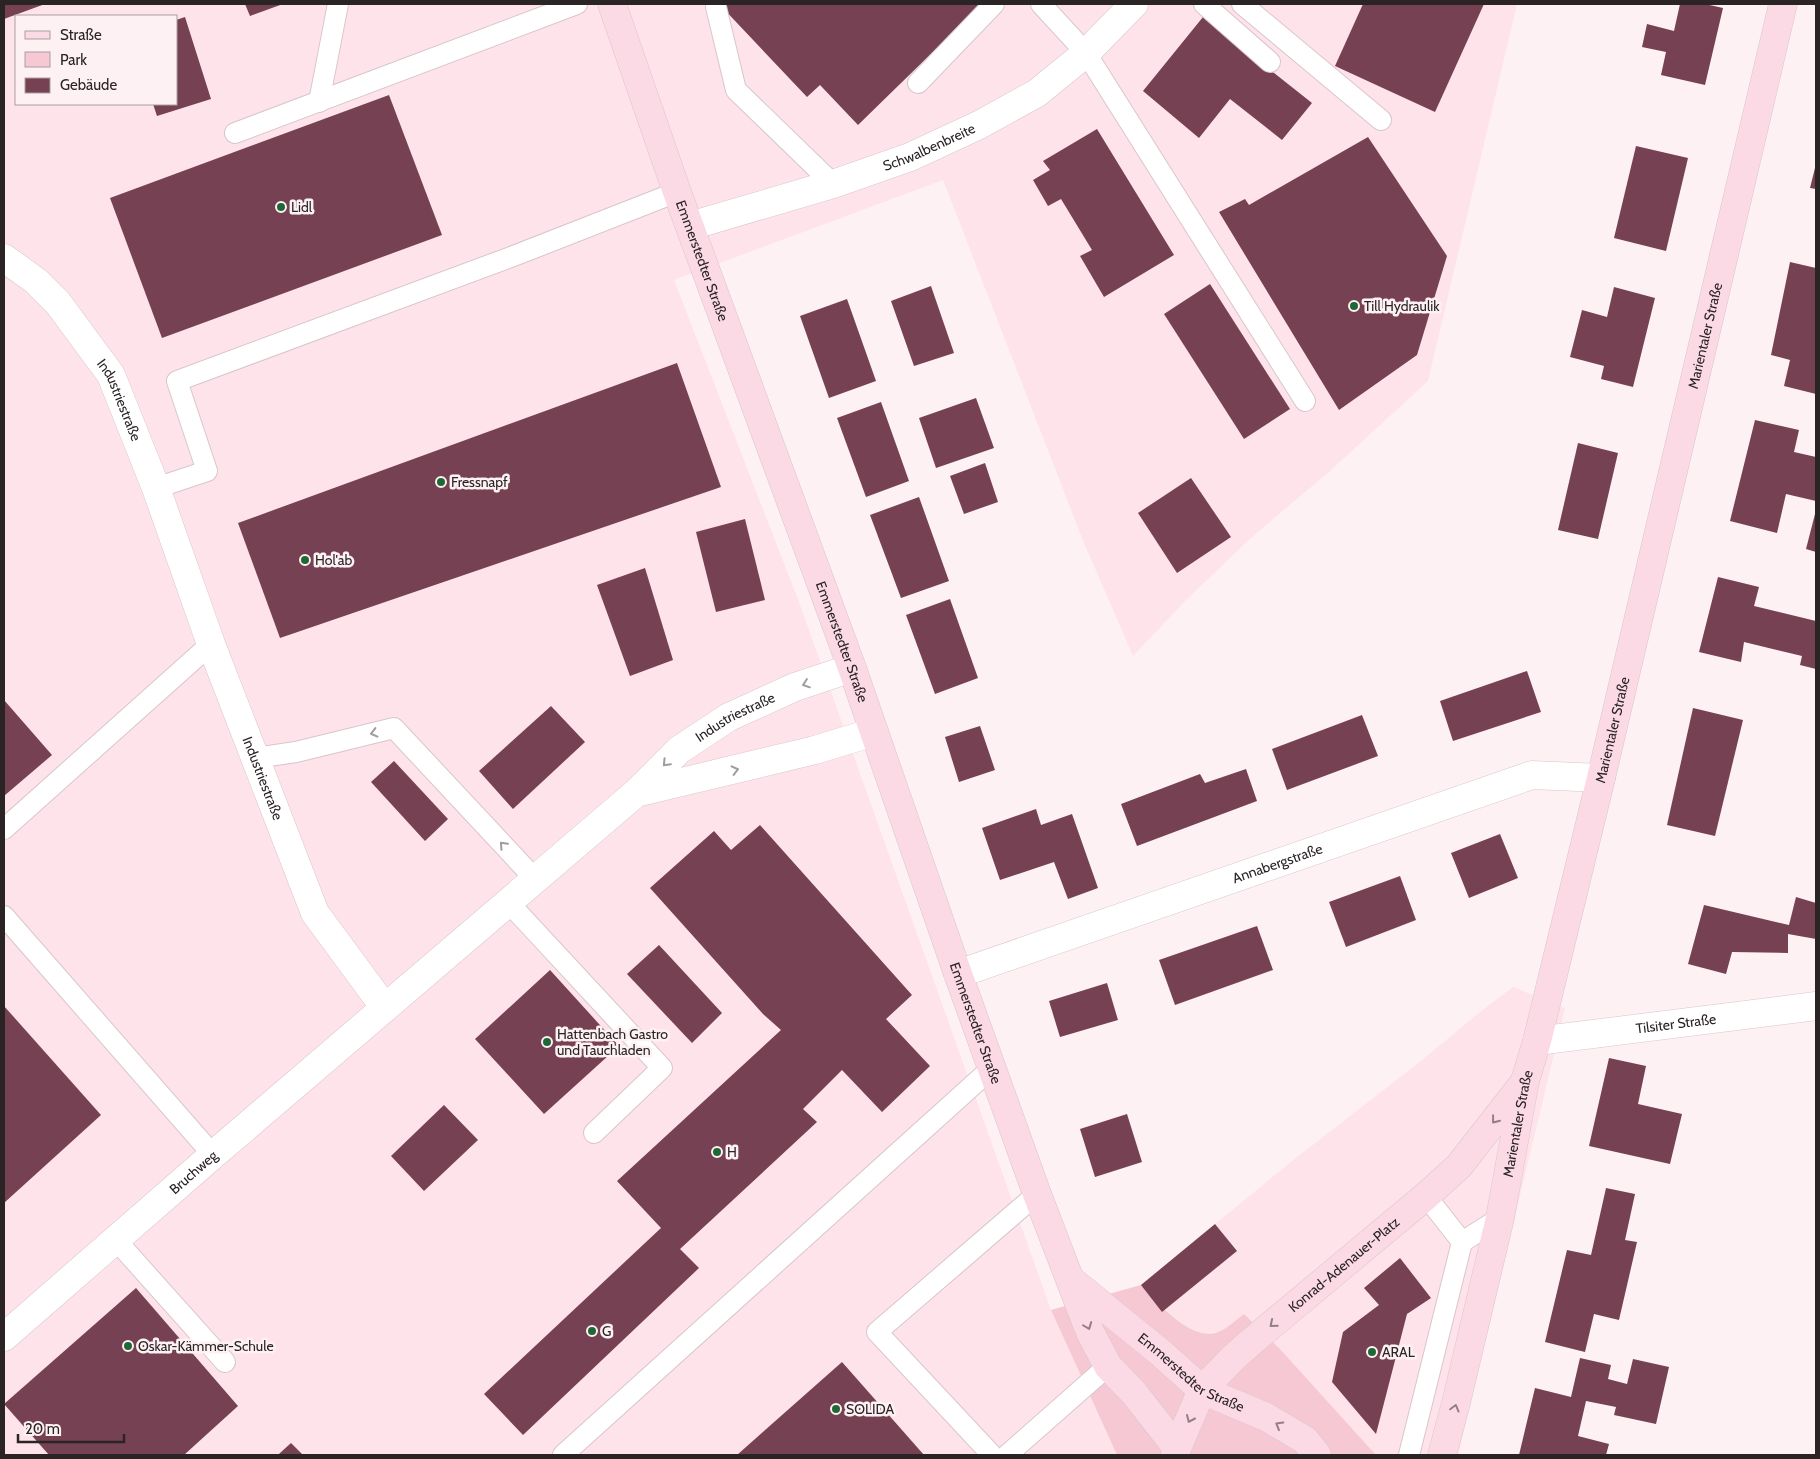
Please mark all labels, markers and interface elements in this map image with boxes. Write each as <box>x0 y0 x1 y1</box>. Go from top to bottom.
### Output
legend <box>15 15 178 105</box>
text: Straße <box>60 26 102 44</box>
text: Park <box>60 51 87 69</box>
text: Gebäude <box>60 76 117 94</box>
street label: Schwalbenbreite <box>880 119 978 175</box>
place label: Lidl <box>291 198 313 216</box>
street label: Emmerstedter Straße <box>672 198 733 324</box>
marker: Lidl <box>275 201 287 213</box>
street label: Marientaler Straße <box>1684 281 1726 391</box>
place label: Till Hydraulik <box>1364 297 1440 315</box>
marker: Till Hydraulik <box>1348 300 1360 312</box>
street label: Industriestraße <box>93 355 145 444</box>
place label: Fressnapf <box>451 473 508 491</box>
marker: Fressnapf <box>435 476 447 488</box>
place label: Hol'ab <box>315 551 353 569</box>
marker: Hol'ab <box>299 554 311 566</box>
street label: Emmerstedter Straße <box>812 579 872 705</box>
street label: Marientaler Straße <box>1591 675 1633 785</box>
one-way arrow <box>802 678 810 688</box>
street label: Industriestraße <box>692 688 778 746</box>
one-way arrow <box>369 727 378 738</box>
street label: Industriestraße <box>239 734 287 823</box>
one-way arrow <box>662 758 671 767</box>
one-way arrow <box>730 765 739 776</box>
street label: Annabergstraße <box>1230 839 1325 887</box>
one-way arrow <box>500 841 509 850</box>
street label: Emmerstedter Straße <box>946 960 1006 1086</box>
street label: Tilsiter Straße <box>1635 1010 1717 1038</box>
place label: Hattenbach Gastro und Tauchladen <box>557 1025 668 1059</box>
marker: Hattenbach Gastro und Tauchladen <box>541 1036 553 1048</box>
street label: Marientaler Straße <box>1499 1068 1537 1179</box>
one-way arrow <box>1493 1114 1501 1123</box>
place label: H <box>727 1143 737 1161</box>
street label: Bruchweg <box>165 1146 222 1198</box>
marker: H <box>711 1146 723 1158</box>
street label: Konrad-Adenauer-Platz <box>1285 1213 1403 1316</box>
one-way arrow <box>1270 1318 1279 1326</box>
one-way arrow <box>1082 1321 1092 1329</box>
place label: G <box>602 1322 611 1340</box>
marker: G <box>586 1325 598 1337</box>
street label: Emmerstedter Straße <box>1134 1329 1247 1416</box>
place label: Oskar-Kämmer-Schule <box>138 1337 274 1355</box>
marker: Oskar-Kämmer-Schule <box>122 1340 134 1352</box>
place label: ARAL <box>1382 1343 1415 1361</box>
marker: ARAL <box>1366 1346 1378 1358</box>
place label: SOLIDA <box>846 1400 895 1418</box>
marker: SOLIDA <box>830 1403 842 1415</box>
one-way arrow <box>1449 1404 1460 1413</box>
scale bar <box>18 1412 124 1444</box>
one-way arrow <box>1185 1414 1196 1423</box>
text: 20 m <box>25 1420 60 1438</box>
one-way arrow <box>1276 1422 1285 1432</box>

